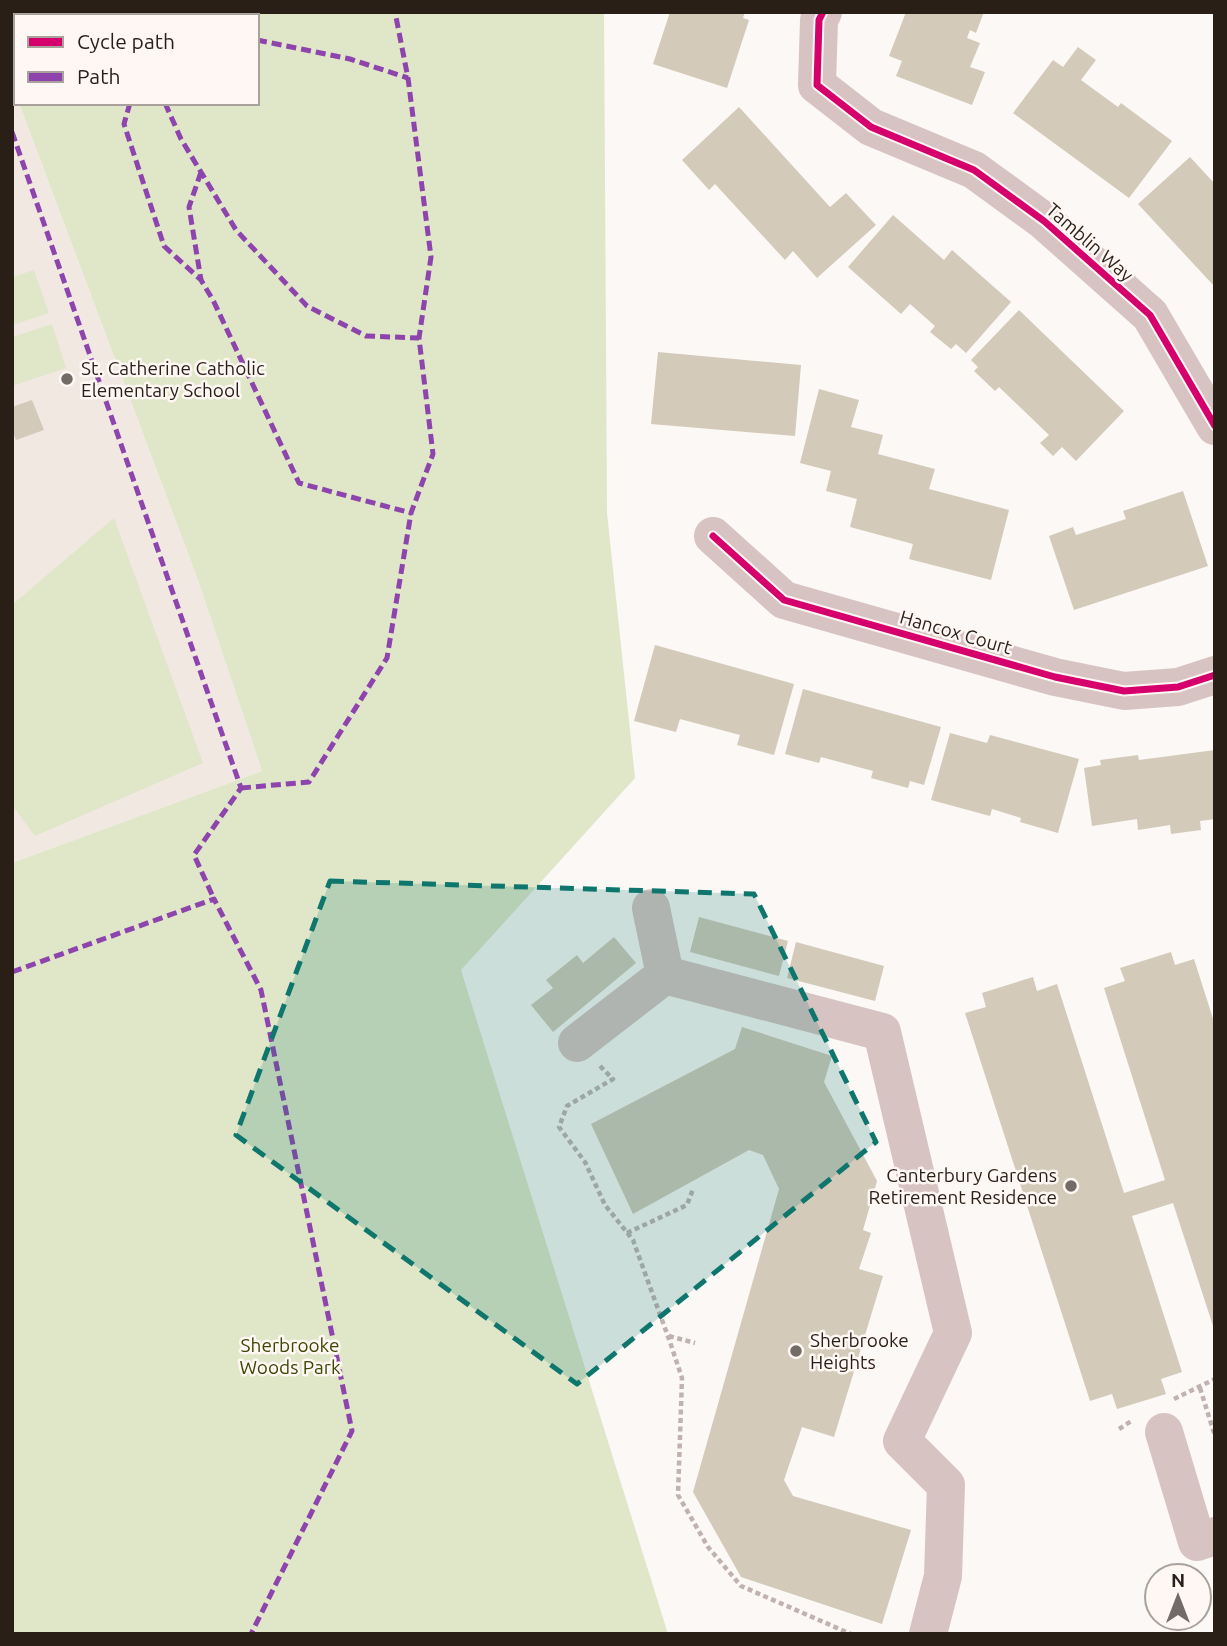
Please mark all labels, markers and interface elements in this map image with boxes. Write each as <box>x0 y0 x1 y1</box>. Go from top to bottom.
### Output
legend <box>14 14 259 105</box>
text: Cycle path <box>77 29 175 53</box>
text: Path <box>77 64 120 88</box>
street label: Tamblin Way <box>1042 198 1138 286</box>
place label: St. Catherine Catholic Elementary School <box>81 357 265 401</box>
marker: St. Catherine Catholic Elementary School <box>59 371 75 387</box>
street label: Hancox Court <box>897 605 1015 659</box>
place label: Canterbury Gardens Retirement Residence <box>869 1164 1057 1208</box>
marker: Canterbury Gardens Retirement Residence <box>1063 1178 1079 1194</box>
place label: Sherbrooke Heights <box>810 1329 909 1373</box>
park label: Sherbrooke Woods Park <box>240 1334 341 1378</box>
marker: Sherbrooke Heights <box>788 1343 804 1359</box>
north arrow <box>1143 1562 1213 1632</box>
text: N <box>1171 1569 1185 1591</box>

